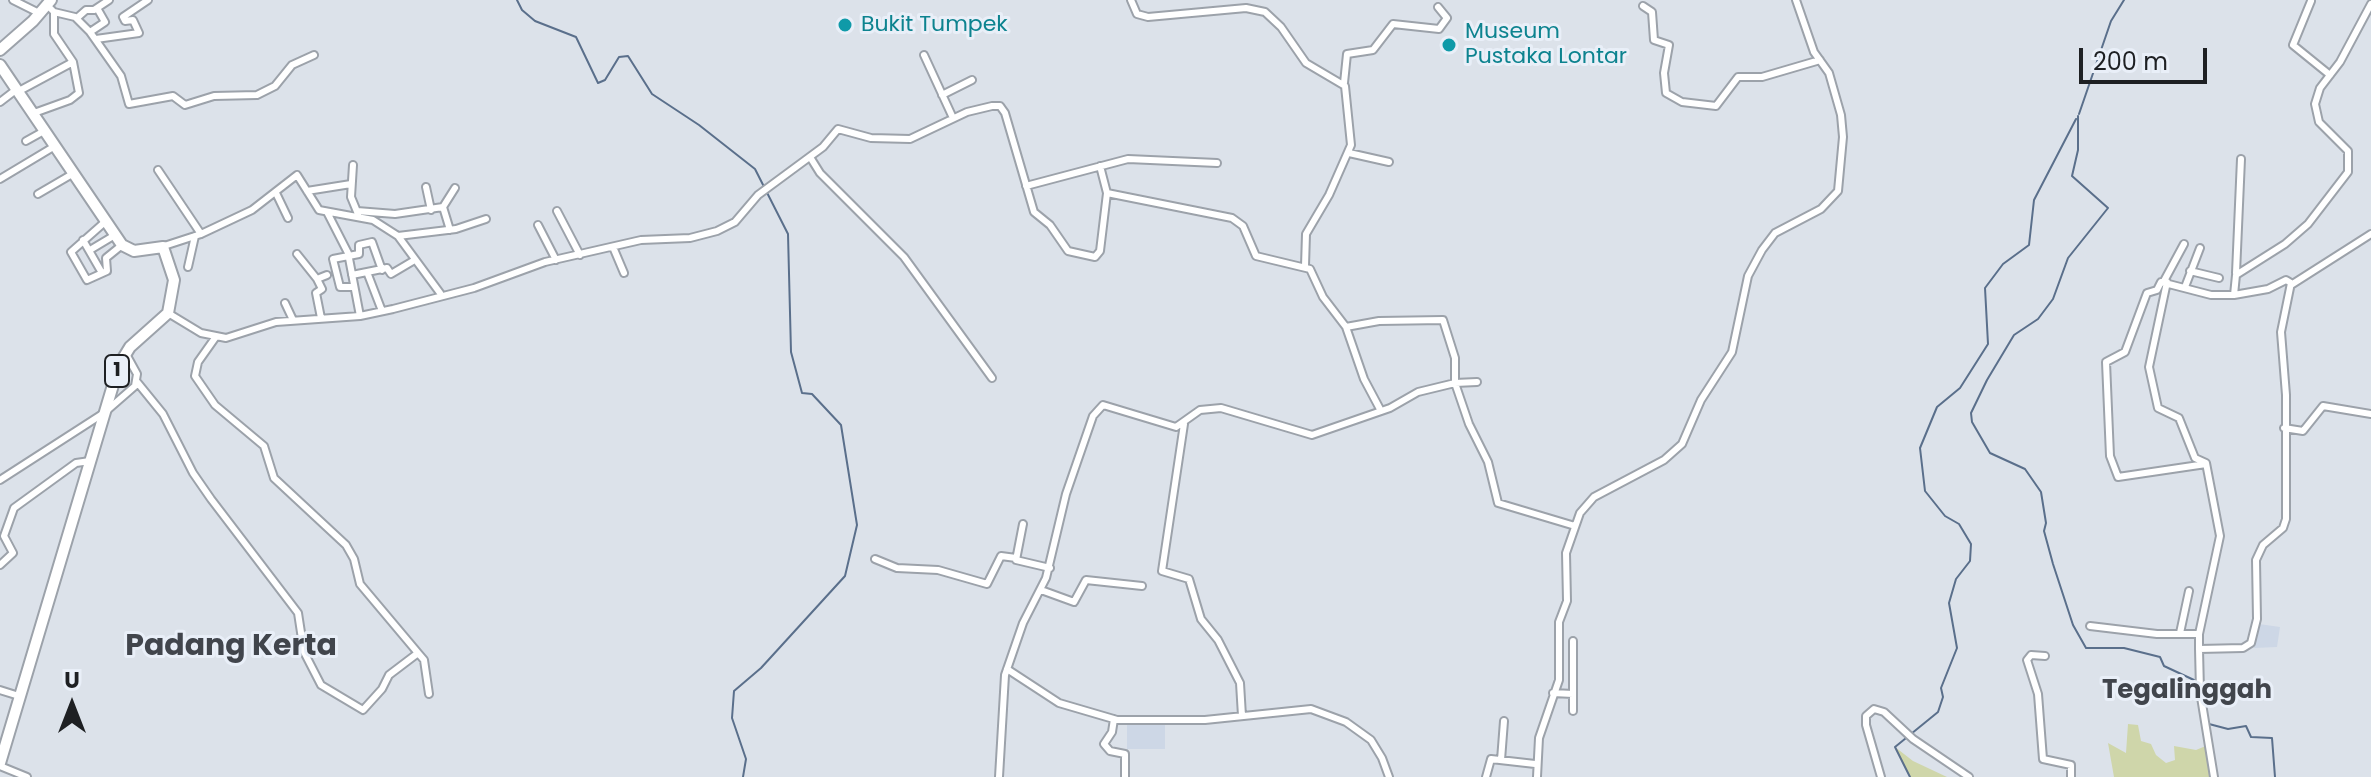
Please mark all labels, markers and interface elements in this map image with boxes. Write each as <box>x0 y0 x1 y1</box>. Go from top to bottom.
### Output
place label: Bukit Tumpek <box>861 12 1008 38</box>
marker: Bukit Tumpek <box>836 16 854 34</box>
place label: Museum Pustaka Lontar <box>1465 19 1627 70</box>
scale bar <box>2083 32 2211 82</box>
marker: Museum Pustaka Lontar <box>1440 36 1458 54</box>
text: 200 m <box>2093 45 2168 78</box>
road number: 1 <box>105 355 129 387</box>
district label: Padang Kerta <box>125 629 337 665</box>
north arrow <box>32 665 112 745</box>
text: U <box>64 665 80 696</box>
district label: Tegalinggah <box>2102 675 2272 707</box>

